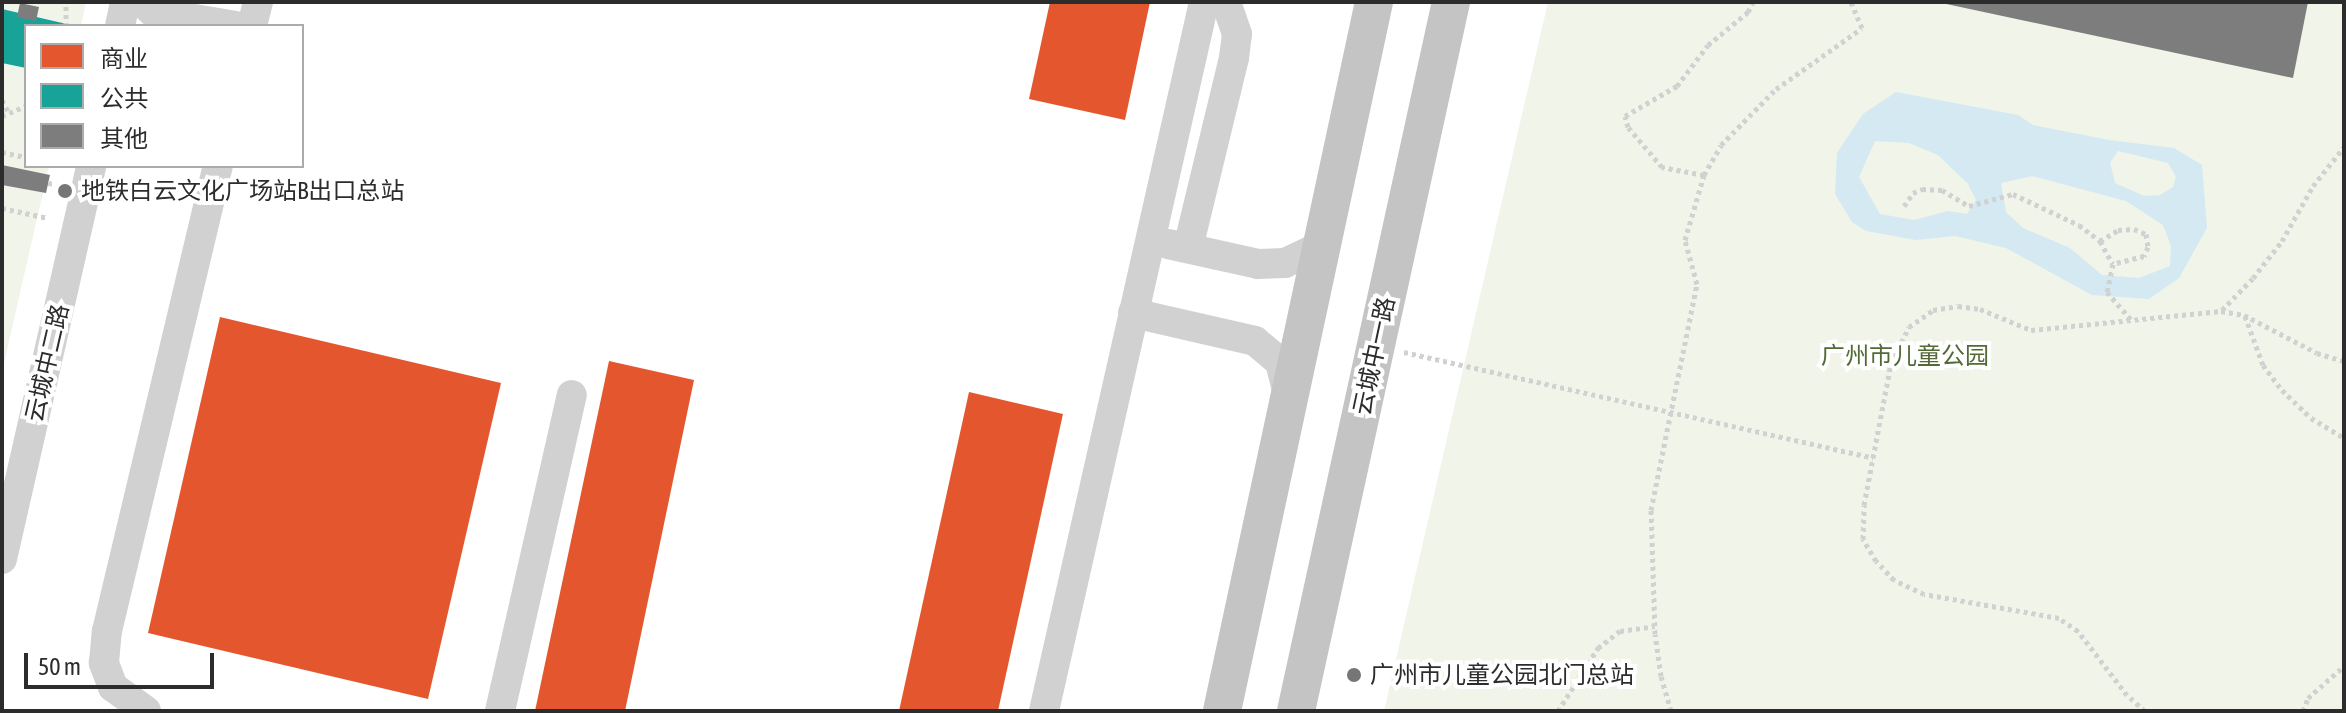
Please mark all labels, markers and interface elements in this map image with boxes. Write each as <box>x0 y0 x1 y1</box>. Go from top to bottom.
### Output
legend <box>24 24 304 168</box>
text: 商业 <box>100 45 148 72</box>
text: 公共 <box>100 85 148 112</box>
text: 其他 <box>100 125 148 152</box>
place label: 地铁白云文化广场站B出口总站 <box>81 177 404 205</box>
marker: 地铁白云文化广场站B出口总站 <box>56 182 74 200</box>
street label: 云城中一路 <box>1347 294 1401 418</box>
street label: 云城中二路 <box>19 301 75 425</box>
park label: 广州市儿童公园 <box>1821 342 1989 370</box>
scale bar <box>28 637 218 687</box>
text: 50 m <box>38 653 81 680</box>
place label: 广州市儿童公园北门总站 <box>1370 661 1634 689</box>
marker: 广州市儿童公园北门总站 <box>1345 666 1363 684</box>

